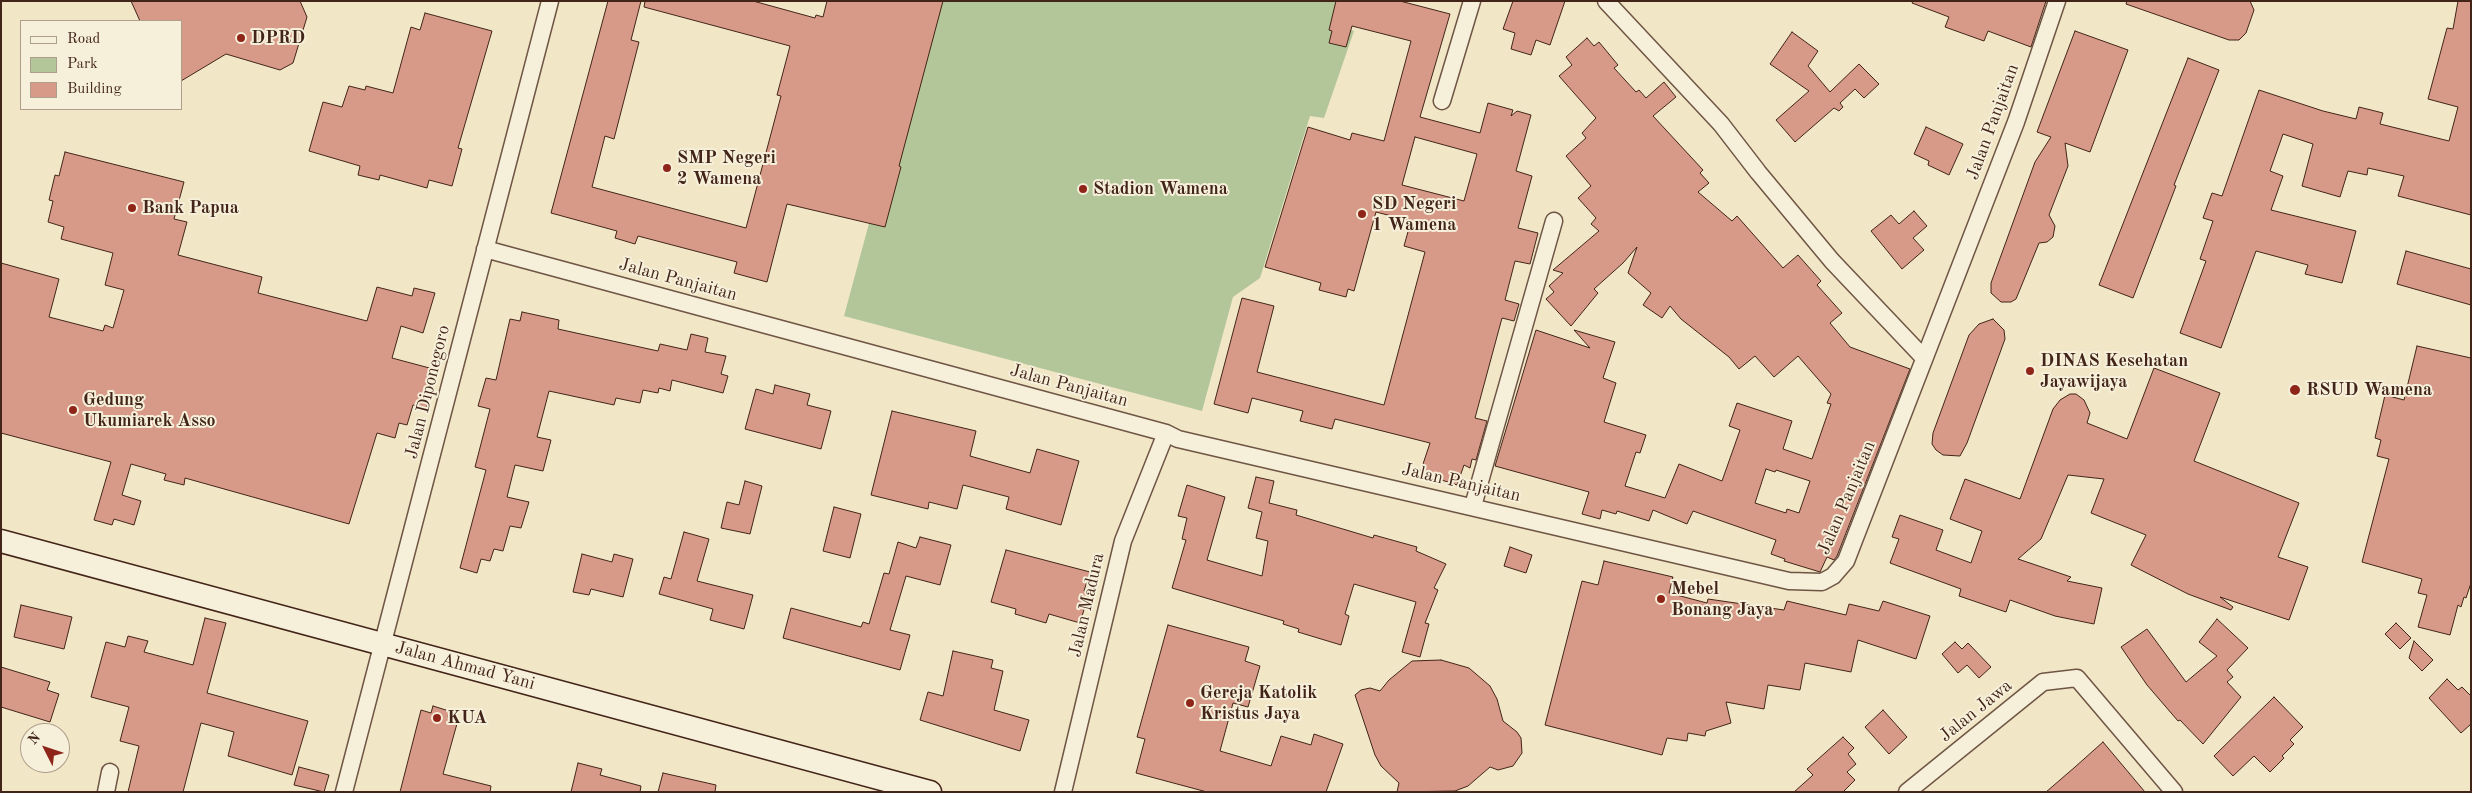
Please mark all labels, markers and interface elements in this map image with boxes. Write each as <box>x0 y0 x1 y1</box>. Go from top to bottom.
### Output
legend <box>20 20 182 110</box>
place label: DPRD <box>251 27 305 49</box>
text: Road <box>67 32 100 47</box>
marker: DPRD <box>235 32 247 44</box>
text: Park <box>67 57 98 72</box>
street label: Jalan Panjaitan <box>1962 61 2024 183</box>
text: Building <box>67 82 122 97</box>
place label: SMP Negeri 2 Wamena <box>677 147 776 190</box>
marker: SMP Negeri 2 Wamena <box>661 162 673 174</box>
place label: Stadion Wamena <box>1093 178 1228 200</box>
marker: Stadion Wamena <box>1077 183 1089 195</box>
place label: SD Negeri 1 Wamena <box>1372 193 1456 235</box>
place label: Bank Papua <box>142 197 239 219</box>
marker: Bank Papua <box>126 202 138 214</box>
marker: SD Negeri 1 Wamena <box>1356 208 1368 220</box>
street label: Jalan Panjaitan <box>616 254 740 306</box>
street label: Jalan Diponegoro <box>401 323 455 461</box>
place label: DINAS Kesehatan Jayawijaya <box>2040 350 2188 392</box>
street label: Jalan Panjaitan <box>1007 360 1131 412</box>
marker: DINAS Kesehatan Jayawijaya <box>2024 365 2036 377</box>
place label: RSUD Wamena <box>2306 379 2432 401</box>
marker: RSUD Wamena <box>2288 383 2302 397</box>
place label: Gedung Ukumiarek Asso <box>83 389 216 432</box>
marker: Gedung Ukumiarek Asso <box>67 404 79 416</box>
street label: Jalan Panjaitan <box>1813 438 1881 558</box>
street label: Jalan Panjaitan <box>1399 459 1523 507</box>
street label: Jalan Madura <box>1065 551 1109 659</box>
place label: Mebel Bonang Jaya <box>1671 578 1773 620</box>
marker: Mebel Bonang Jaya <box>1655 593 1667 605</box>
street label: Jalan Ahmad Yani <box>393 637 537 695</box>
street label: Jalan Jawa <box>1935 675 2017 747</box>
place label: Gereja Katolik Kristus Jaya <box>1200 682 1317 724</box>
marker: Gereja Katolik Kristus Jaya <box>1184 697 1196 709</box>
place label: KUA <box>447 707 487 729</box>
marker: KUA <box>431 712 443 724</box>
north arrow <box>20 723 70 773</box>
text: N <box>26 730 43 747</box>

